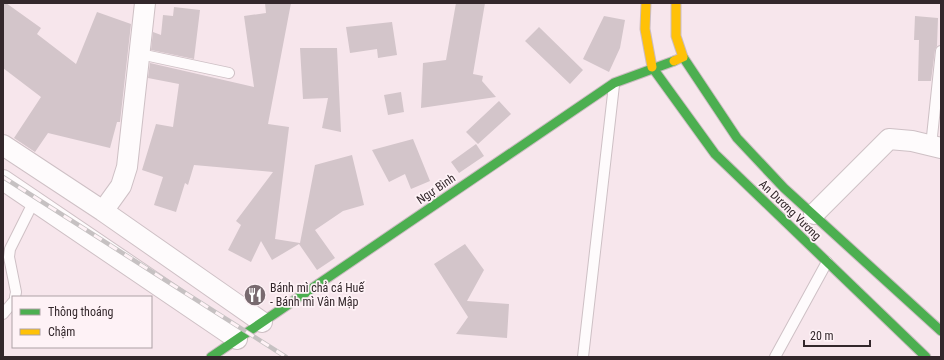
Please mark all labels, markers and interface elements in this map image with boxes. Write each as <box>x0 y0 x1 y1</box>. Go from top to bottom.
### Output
street label: Ngự Bình <box>414 171 458 207</box>
street label: An Dương Vương <box>756 177 824 243</box>
place label: Bánh mì chả cá Huế - Bánh mì Vân Mập <box>270 281 365 309</box>
restaurant icon: Bánh mì chả cá Huế - Bánh mì Vân Mập <box>242 282 268 308</box>
legend <box>12 296 152 348</box>
text: Thông thoáng <box>48 305 113 319</box>
scale bar <box>804 322 870 348</box>
text: Chậm <box>48 325 75 339</box>
text: 20 m <box>810 329 834 343</box>

